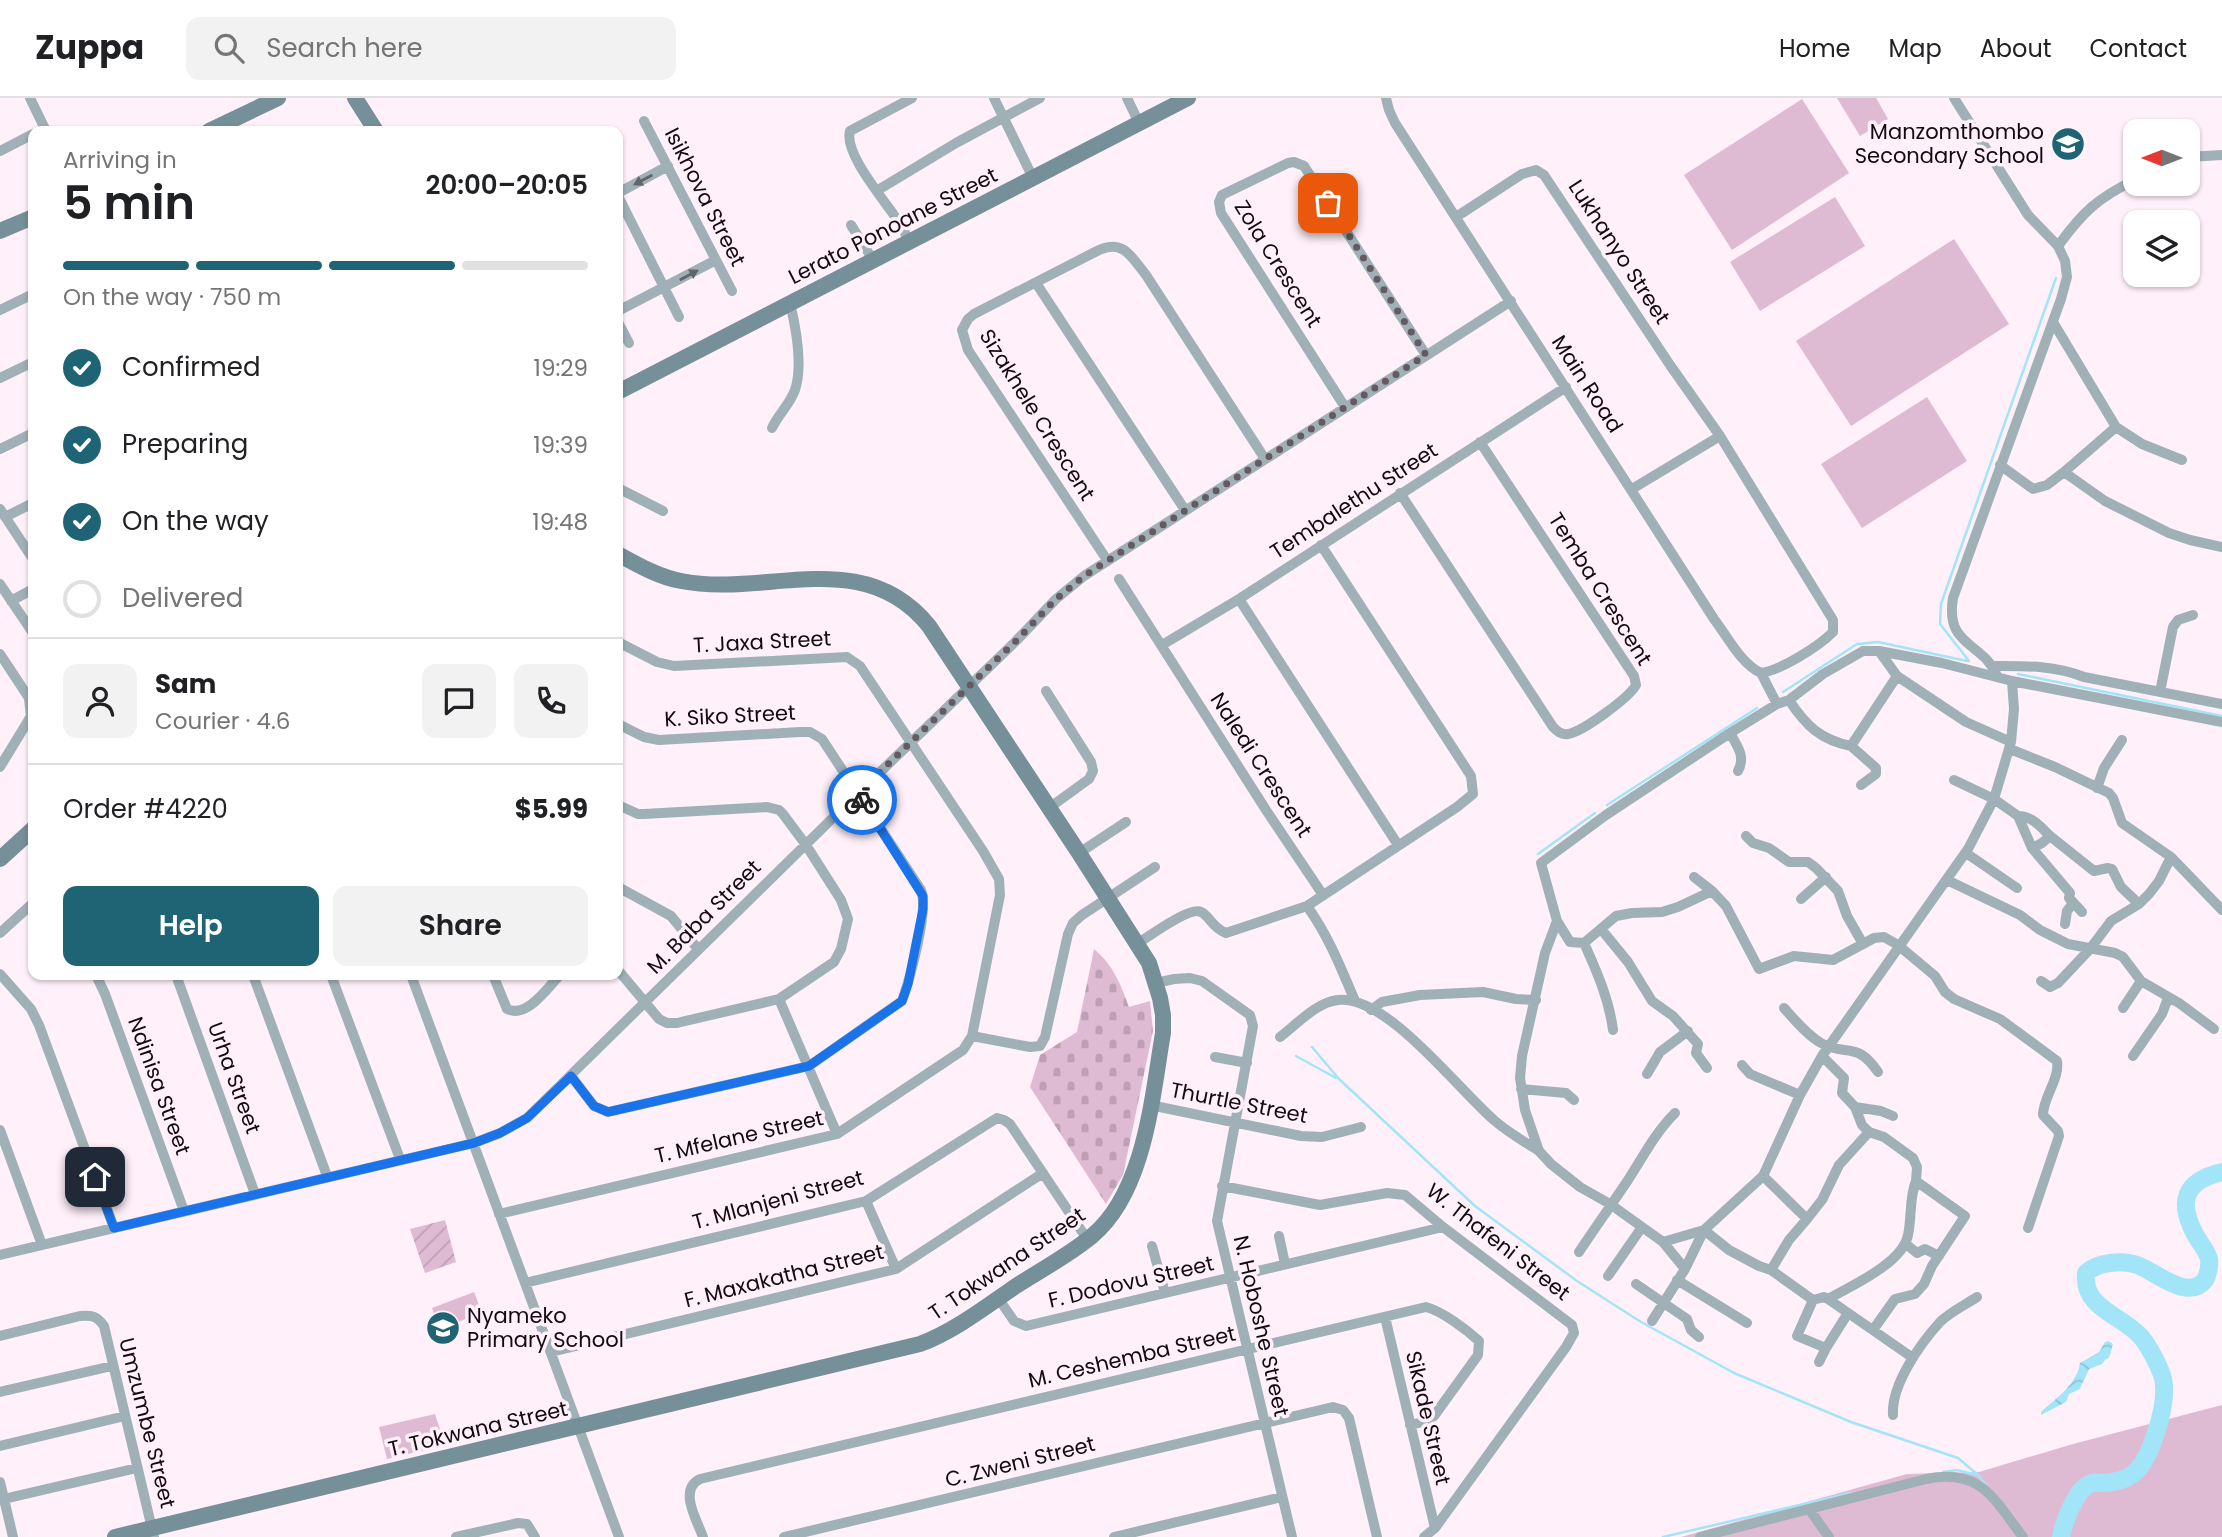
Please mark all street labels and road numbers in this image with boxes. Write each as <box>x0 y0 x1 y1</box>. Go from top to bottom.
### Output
street label: Isikhova Street <box>658 122 753 271</box>
street label: Lerato Ponoane Street <box>783 160 1002 291</box>
street label: Lukhanyo Street <box>1562 174 1677 330</box>
street label: Zola Crescent <box>1228 195 1329 333</box>
street label: Sizakhele Crescent <box>973 323 1102 506</box>
street label: Main Road <box>1545 329 1630 438</box>
street label: Tembalethu Street <box>1264 436 1443 566</box>
street label: Temba Crescent <box>1542 507 1659 671</box>
street label: T. Jaxa Street <box>692 623 832 660</box>
street label: Naledi Crescent <box>1204 687 1319 843</box>
street label: K. Siko Street <box>664 698 796 733</box>
street label: M. Baba Street <box>640 853 767 980</box>
street label: Ndinisa Street <box>121 1013 198 1159</box>
street label: Urha Street <box>201 1018 268 1138</box>
street label: Thurtle Street <box>1168 1075 1310 1130</box>
street label: T. Mfelane Street <box>652 1103 826 1170</box>
street label: T. Mlanjeni Street <box>689 1163 867 1236</box>
street label: W. Thafeni Street <box>1420 1176 1576 1307</box>
street label: T. Tokwana Street <box>923 1200 1091 1327</box>
street label: N. Hoboshe Street <box>1227 1233 1296 1419</box>
street label: F. Maxakatha Street <box>681 1237 887 1314</box>
street label: F. Dodovu Street <box>1045 1248 1216 1315</box>
street label: M. Ceshemba Street <box>1025 1319 1238 1394</box>
street label: Umzumbe Street <box>112 1335 183 1511</box>
street label: Sikade Street <box>1399 1348 1458 1488</box>
street label: T. Tokwana Street <box>385 1394 570 1463</box>
street label: C. Zweni Street <box>942 1429 1098 1494</box>

